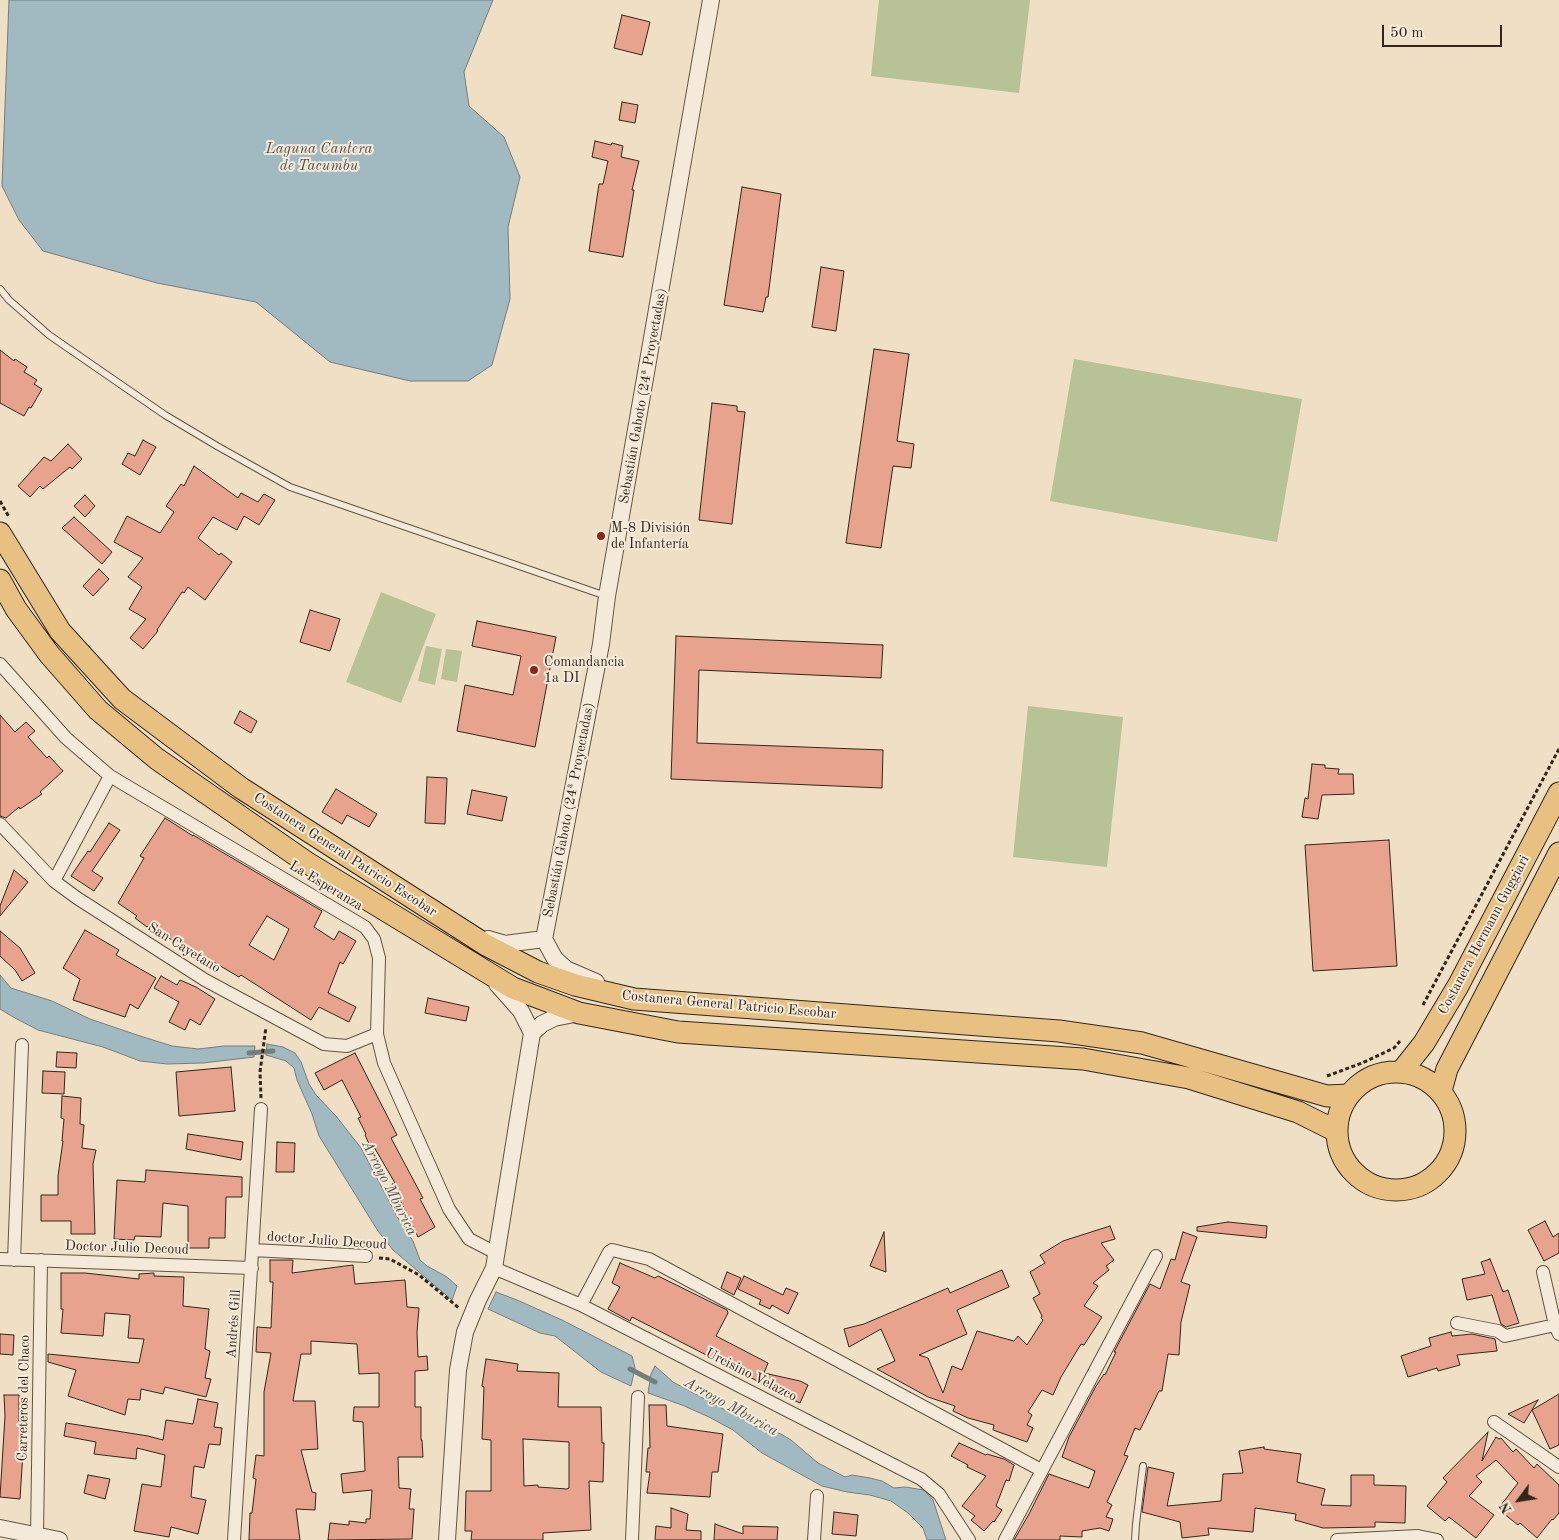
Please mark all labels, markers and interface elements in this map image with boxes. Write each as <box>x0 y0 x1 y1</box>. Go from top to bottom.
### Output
scale bar <box>1384 15 1504 47</box>
text: 50 m <box>1390 26 1424 41</box>
water label: Laguna Cantera de Tacumbu <box>266 140 372 175</box>
street label: Sebastián Gaboto (24ª Proyectadas) <box>616 287 670 505</box>
place label: M-8 División de Infantería <box>611 520 690 552</box>
marker: M-8 División de Infantería <box>595 530 607 542</box>
place label: Comandancia 1a DI <box>544 654 624 686</box>
marker: Comandancia 1a DI <box>528 664 540 676</box>
street label: Sebastián Gaboto (24ª Proyectadas) <box>540 701 598 919</box>
street label: Costanera General Patricio Escobar <box>250 789 440 921</box>
street label: Costanera Hermann Guggiari <box>1435 852 1533 1018</box>
street label: La Esperanza <box>286 857 366 915</box>
street label: San Cayetano <box>145 919 223 977</box>
street label: Costanera General Patricio Escobar <box>621 987 837 1023</box>
water label: Arroyo Mburica <box>357 1137 421 1239</box>
street label: doctor Julio Decoud <box>266 1228 388 1254</box>
street label: Doctor Julio Decoud <box>65 1237 189 1259</box>
street label: Andrés Gill <box>223 1289 245 1359</box>
street label: Carreteros del Chaco <box>14 1335 34 1461</box>
street label: Urcisino Velazco <box>702 1345 800 1405</box>
water label: Arroyo Mburica <box>681 1374 781 1440</box>
north arrow <box>1494 1475 1544 1525</box>
text: N <box>1497 1500 1515 1516</box>

